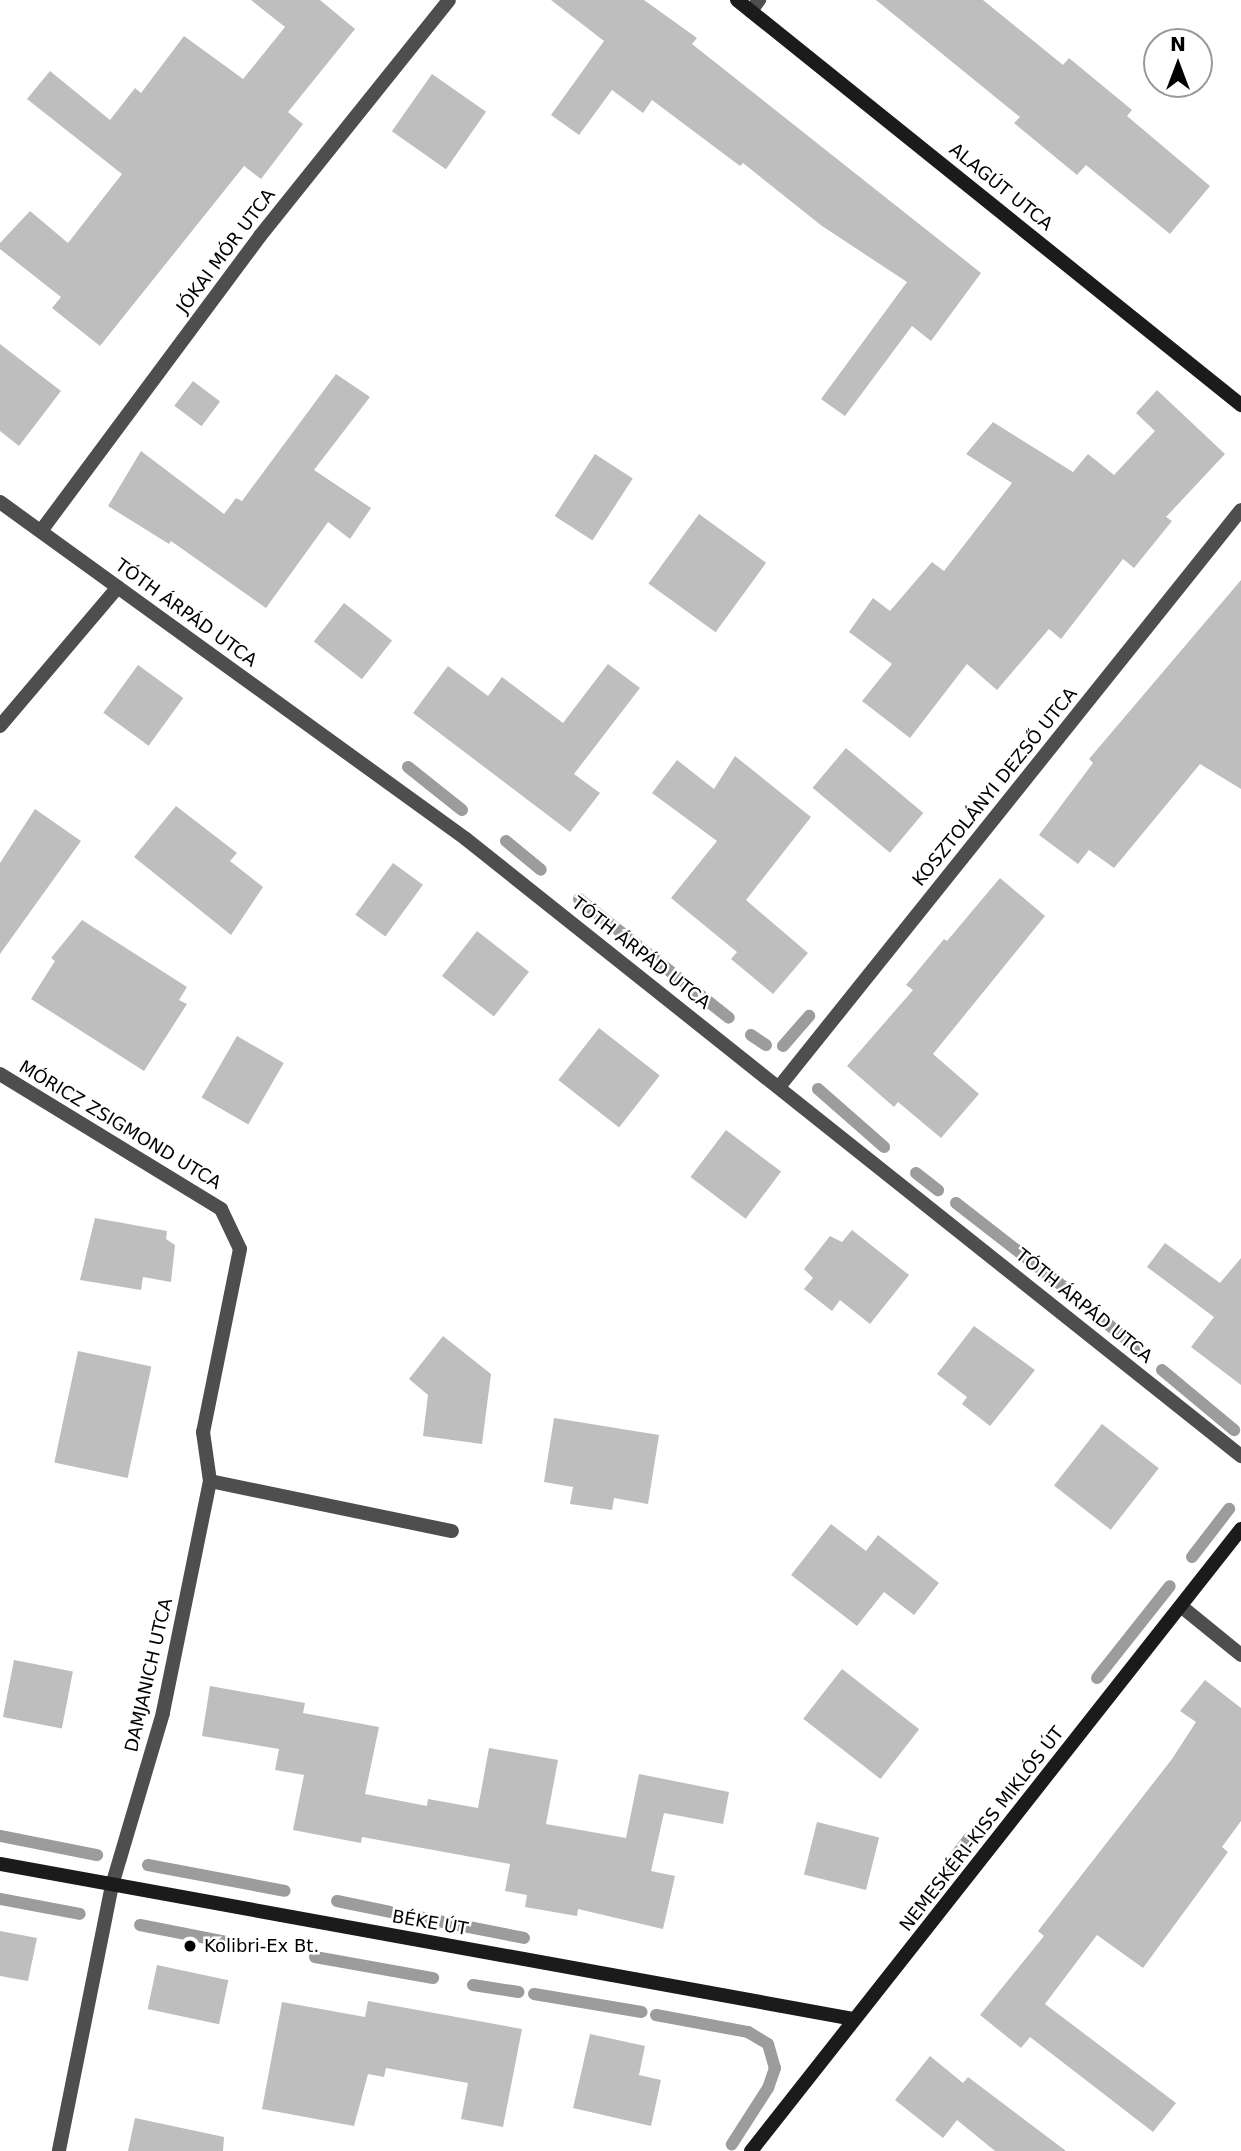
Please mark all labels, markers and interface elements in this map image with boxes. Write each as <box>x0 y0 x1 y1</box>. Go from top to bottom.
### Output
north arrow <box>1143 28 1213 98</box>
text: N <box>1170 33 1186 55</box>
street label: ALAGÚT UTCA <box>945 139 1057 235</box>
street label: JÓKAI MÓR UTCA <box>172 185 280 317</box>
street label: TÓTH ÁRPÁD UTCA <box>111 554 261 672</box>
street label: KOSZTOLÁNYI DEZSŐ UTCA <box>908 683 1082 891</box>
street label: TÓTH ÁRPÁD UTCA <box>567 892 715 1014</box>
street label: MÓRICZ ZSIGMOND UTCA <box>15 1056 225 1194</box>
street label: TÓTH ÁRPÁD UTCA <box>1011 1244 1157 1368</box>
street label: DAMJANICH UTCA <box>121 1596 177 1754</box>
street label: NEMESKÉRI-KISS MIKLÓS ÚT <box>895 1722 1069 1936</box>
street label: BÉKE ÚT <box>390 1906 470 1940</box>
place label: Kolibri-Ex Bt. <box>204 1935 319 1957</box>
marker: Kolibri-Ex Bt. <box>182 1938 198 1954</box>

